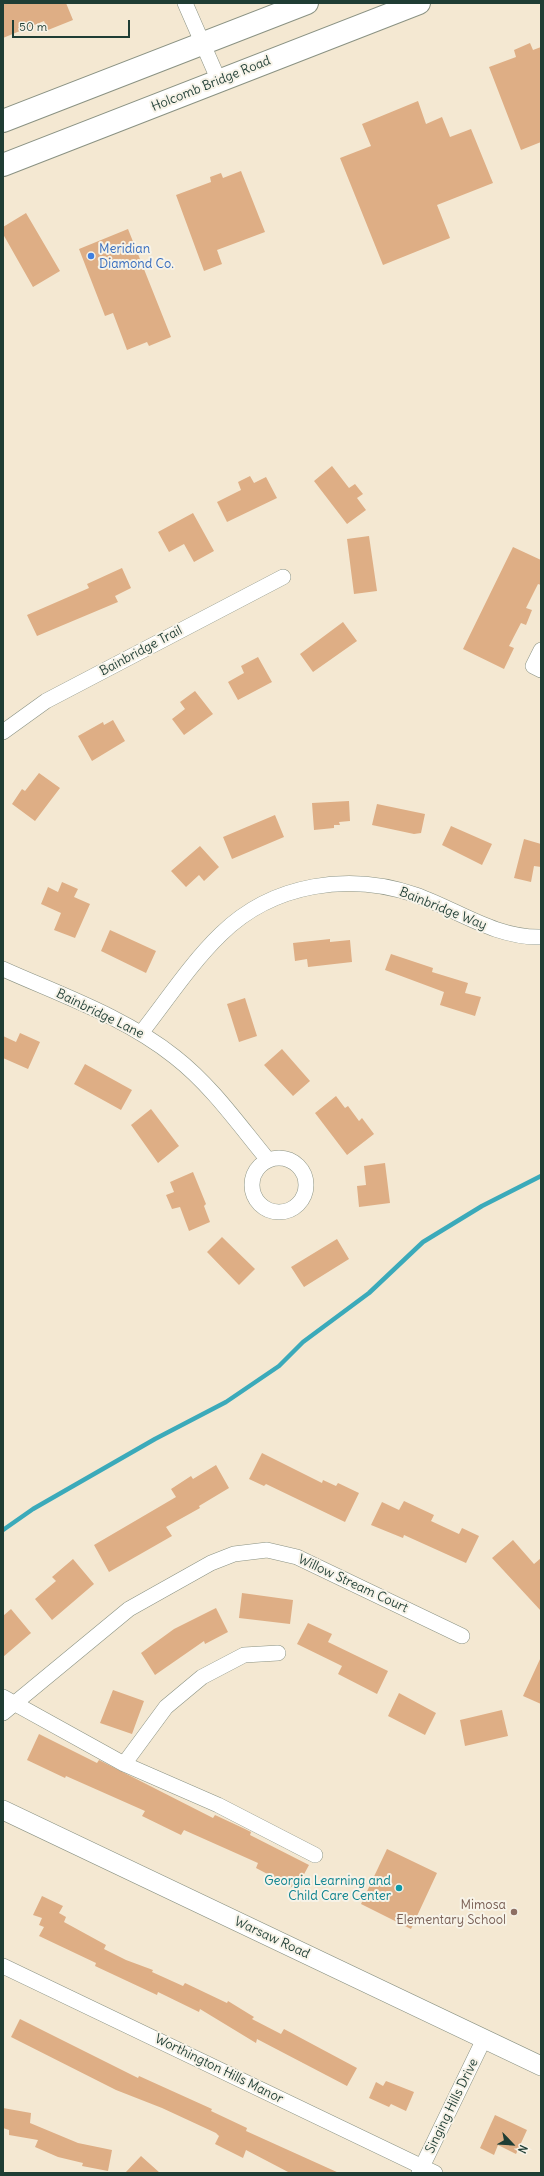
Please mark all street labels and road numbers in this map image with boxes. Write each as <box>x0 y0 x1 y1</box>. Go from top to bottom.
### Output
street label: Holcomb Bridge Road <box>149 53 273 115</box>
street label: Bainbridge Trail <box>97 623 185 679</box>
street label: Bainbridge Way <box>397 884 489 934</box>
street label: Bainbridge Lane <box>54 986 146 1042</box>
street label: Willow Stream Court <box>296 1552 410 1616</box>
street label: Warsaw Road <box>232 1914 312 1962</box>
street label: Worthington Hills Manor <box>152 2031 286 2107</box>
street label: Singing Hills Drive <box>422 2056 482 2156</box>

